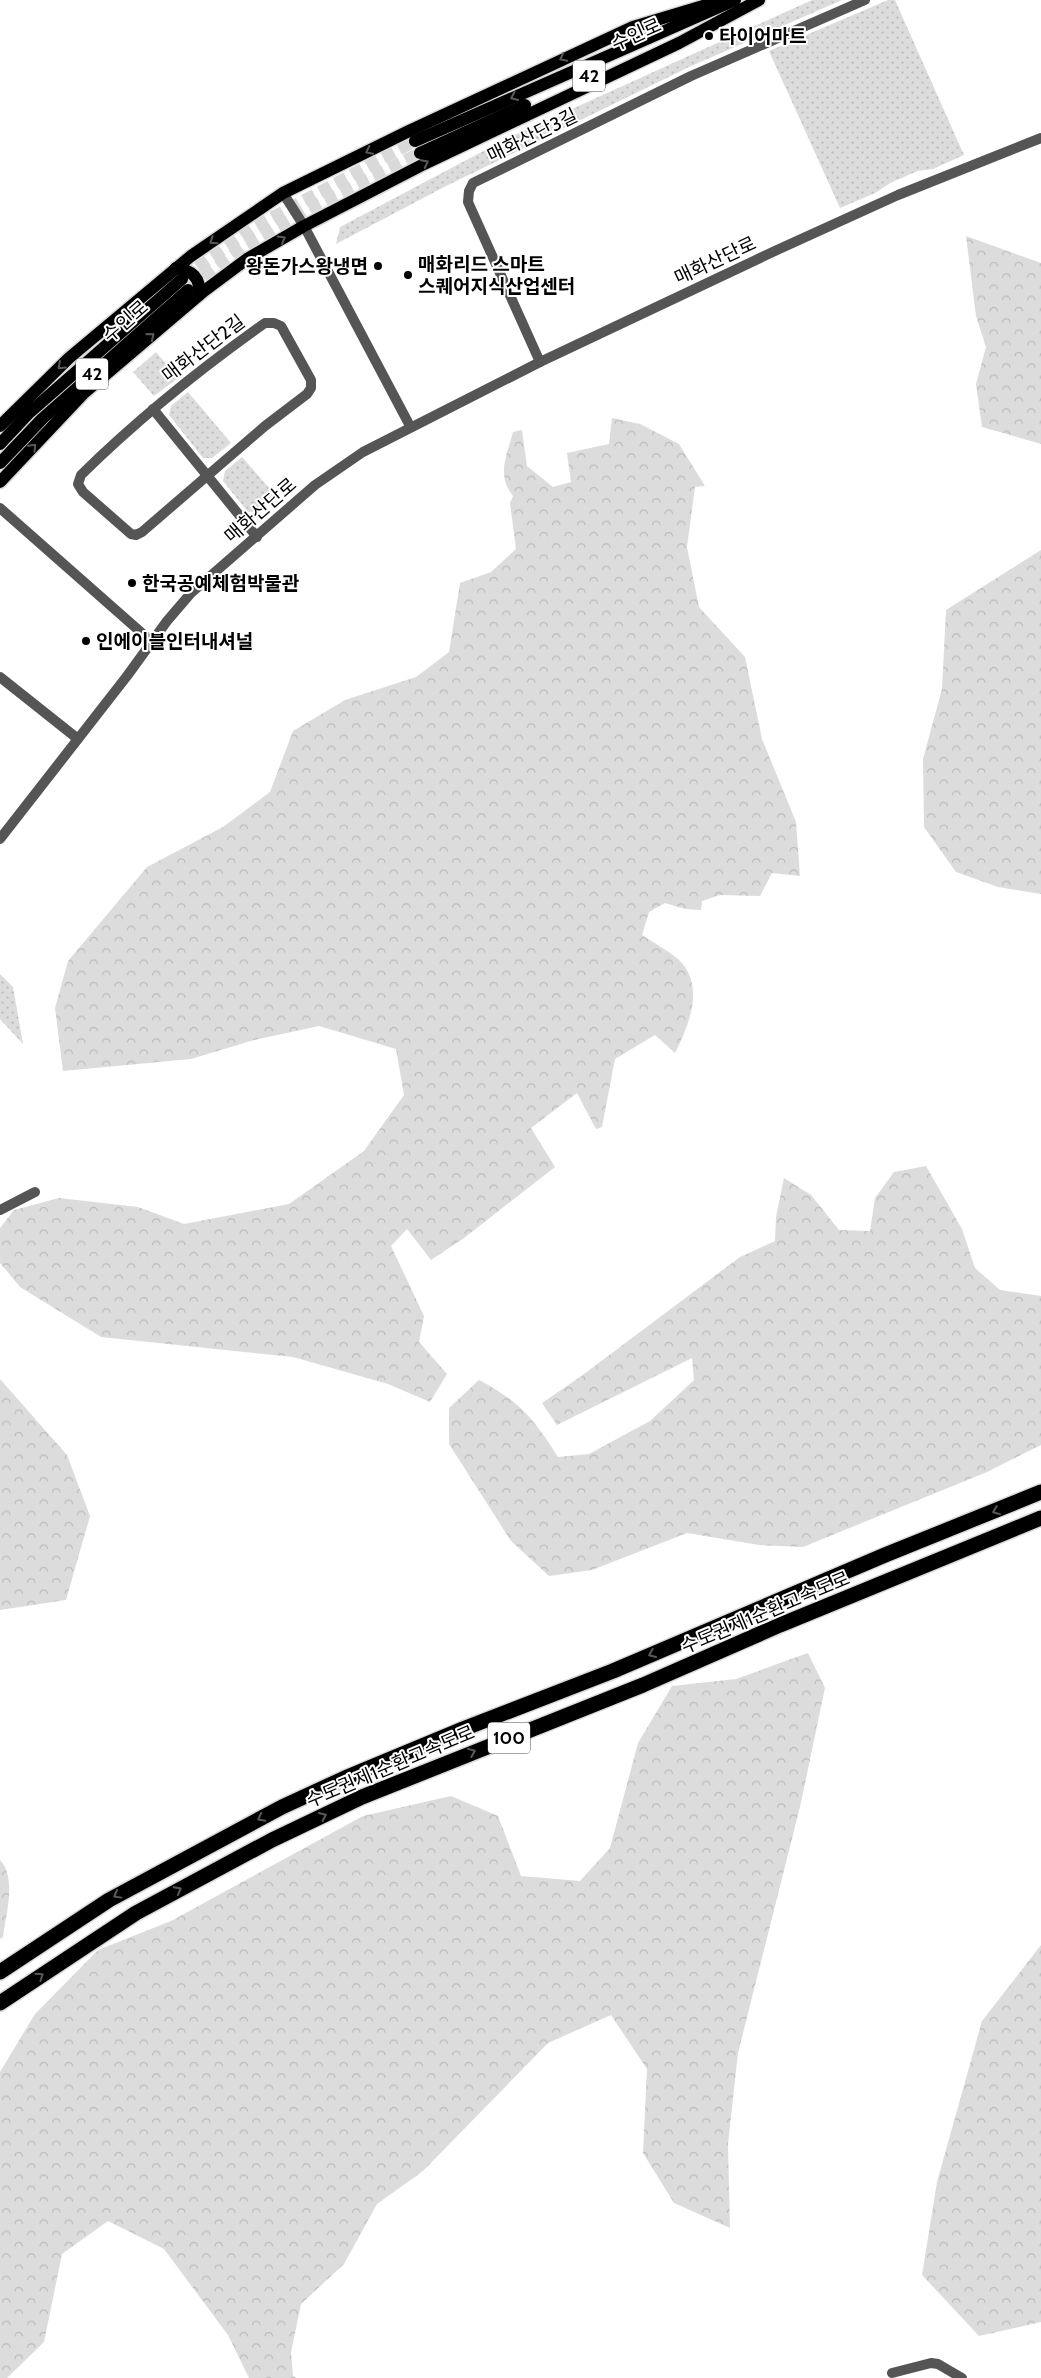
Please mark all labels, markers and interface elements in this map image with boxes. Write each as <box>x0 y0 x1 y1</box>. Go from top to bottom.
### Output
street label: 수인로 <box>608 13 665 56</box>
place label: 타이어마트 <box>719 25 806 48</box>
marker: 타이어마트 <box>703 30 715 42</box>
one-way arrow <box>559 52 568 62</box>
road number: 42 <box>573 60 605 92</box>
one-way arrow <box>510 91 519 102</box>
street label: 매화산단3길 <box>483 104 581 167</box>
one-way arrow <box>365 145 374 155</box>
one-way arrow <box>420 159 429 169</box>
street label: 매화산단로 <box>671 232 760 289</box>
one-way arrow <box>209 235 219 244</box>
one-way arrow <box>276 235 285 245</box>
place label: 매화리드 스마트 스퀘어지식산업센터 <box>418 253 575 298</box>
place label: 왕돈가스왕냉면 <box>246 255 368 278</box>
marker: 왕돈가스왕냉면 <box>372 260 384 272</box>
marker: 매화리드 스마트 스퀘어지식산업센터 <box>402 269 414 281</box>
street label: 수인로 <box>98 295 153 347</box>
street label: 매화산단2길 <box>158 310 249 387</box>
one-way arrow <box>146 332 155 341</box>
road number: 42 <box>76 358 108 389</box>
one-way arrow <box>57 360 66 369</box>
one-way arrow <box>27 444 36 453</box>
street label: 매화산단로 <box>220 473 301 548</box>
place label: 한국공예체험박물관 <box>142 572 300 595</box>
marker: 한국공예체험박물관 <box>126 577 138 589</box>
place label: 인에이블인터내셔널 <box>96 630 253 653</box>
marker: 인에이블인터내셔널 <box>80 635 92 647</box>
one-way arrow <box>992 1504 1001 1515</box>
street label: 수도권제1순환고속도로 <box>677 1567 853 1658</box>
one-way arrow <box>648 1648 657 1659</box>
street label: 수도권제1순환고속도로 <box>302 1721 478 1812</box>
road number: 100 <box>488 1722 530 1754</box>
one-way arrow <box>467 1748 476 1759</box>
one-way arrow <box>257 1812 266 1822</box>
one-way arrow <box>318 1812 327 1822</box>
one-way arrow <box>173 1886 182 1896</box>
one-way arrow <box>114 1889 123 1899</box>
one-way arrow <box>34 1973 44 1982</box>

